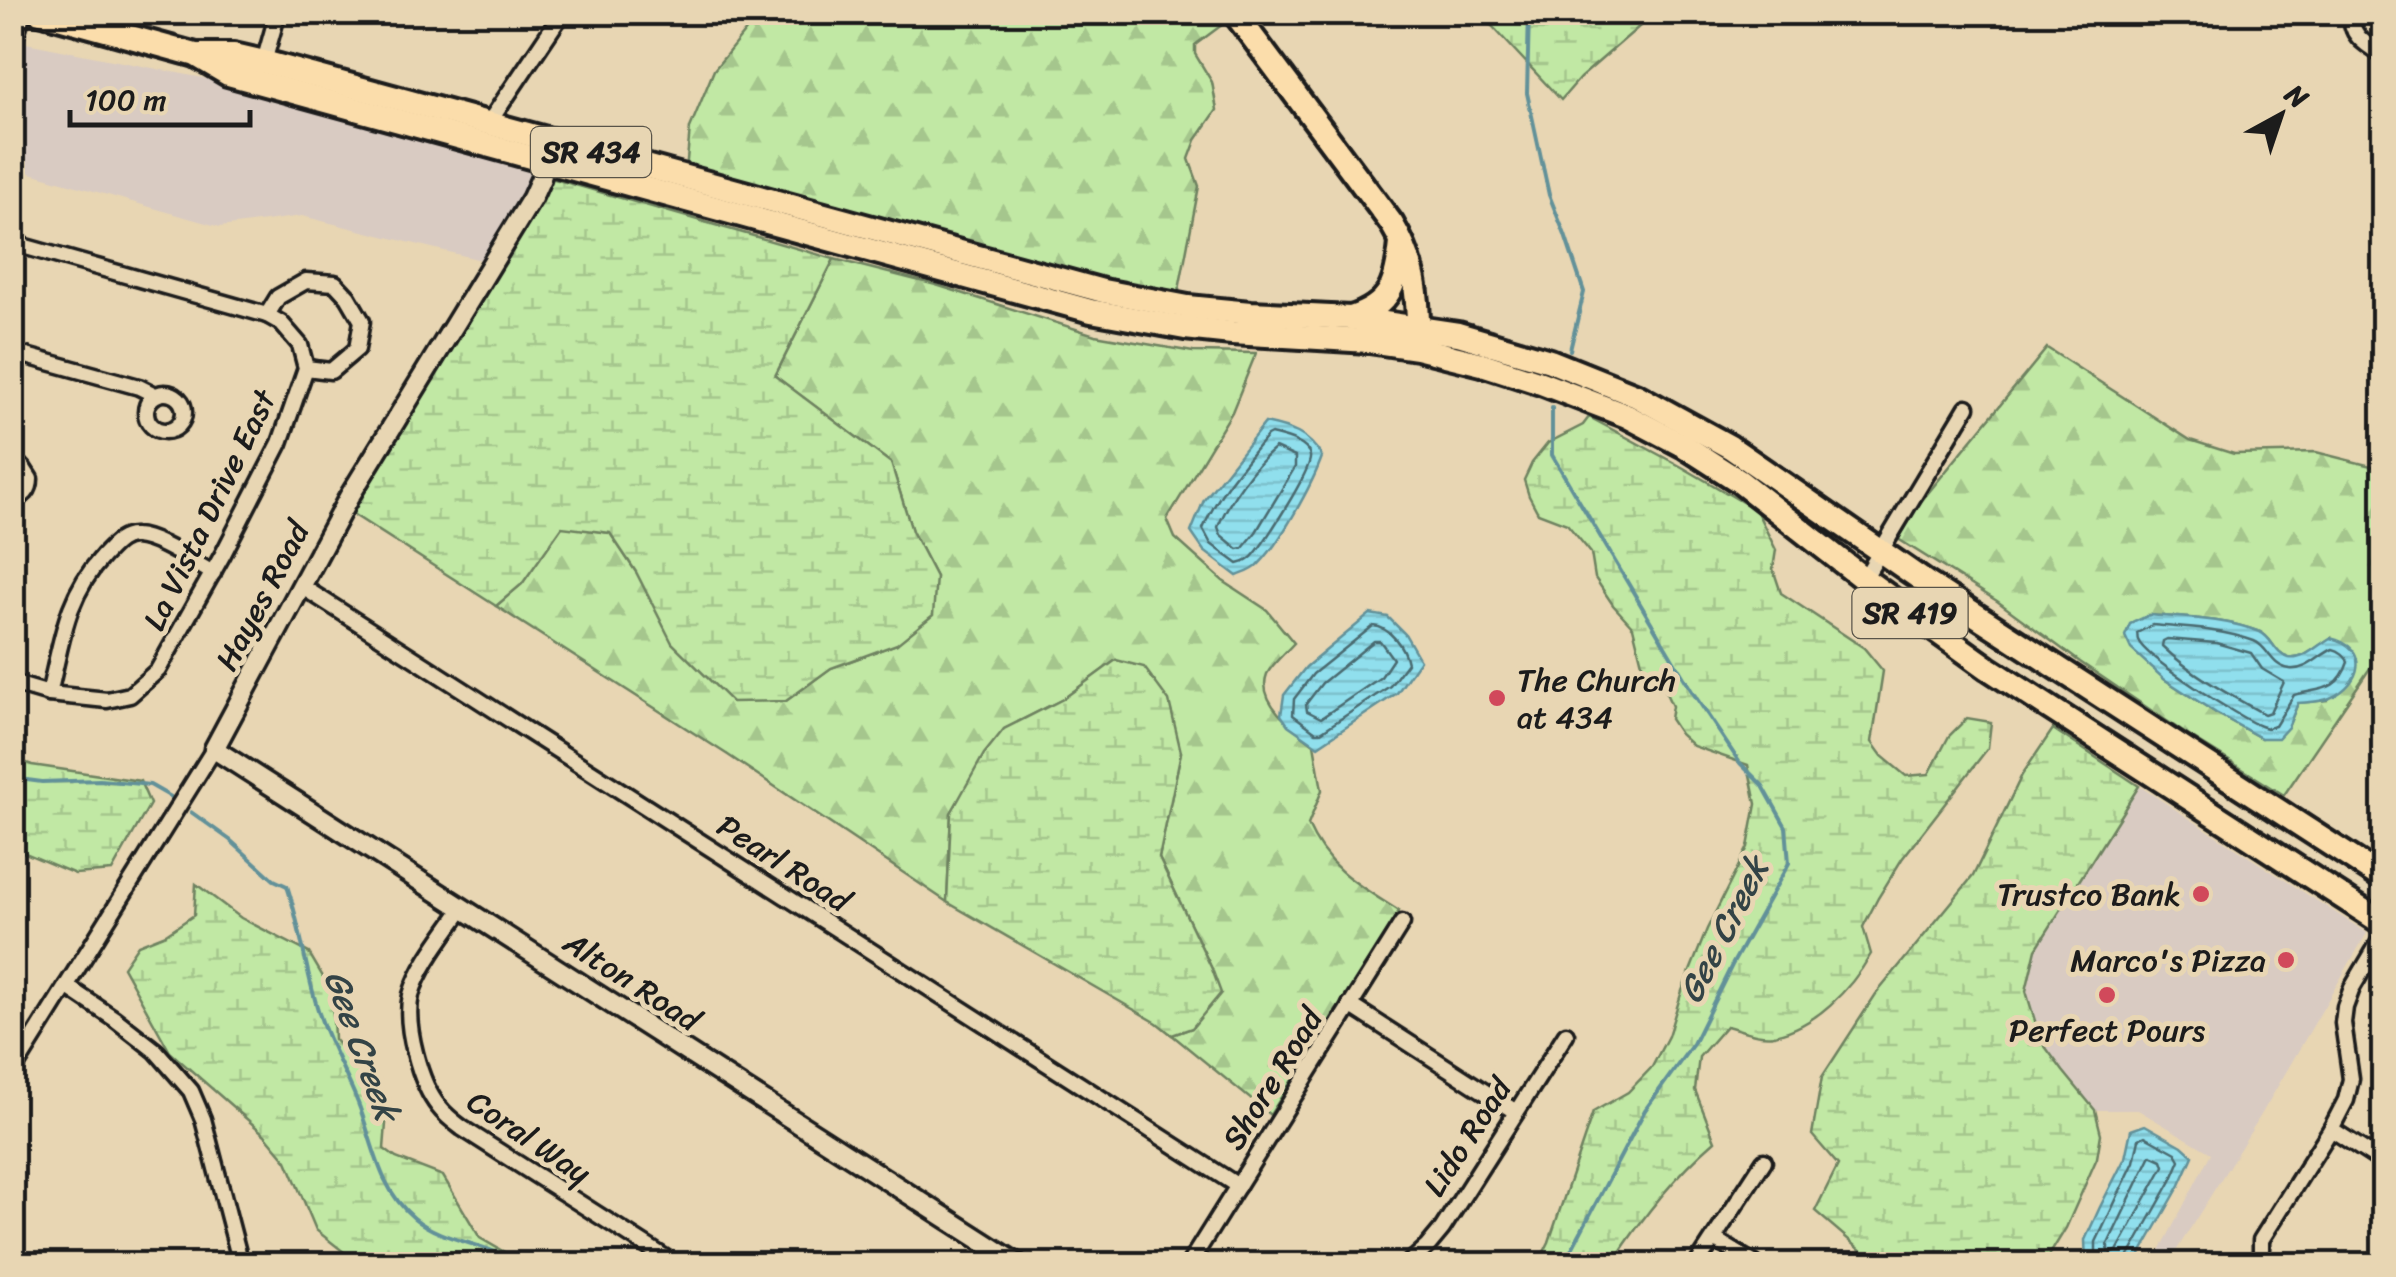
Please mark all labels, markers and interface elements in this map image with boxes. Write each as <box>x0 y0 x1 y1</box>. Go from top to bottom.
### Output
scale bar <box>70 65 250 127</box>
north arrow <box>2231 65 2331 165</box>
text: N <box>2273 71 2320 122</box>
text: 100 m <box>85 73 167 127</box>
road number: SR 434 <box>531 127 651 177</box>
street label: La Vista Drive East <box>126 379 293 641</box>
street label: Hayes Road <box>199 509 327 682</box>
road number: SR 419 <box>1852 588 1968 638</box>
place label: The Church at 434 <box>1517 652 1676 746</box>
marker: The Church at 434 <box>1486 687 1508 709</box>
street label: Pearl Road <box>705 798 864 930</box>
water label: Gee Creek <box>1660 842 1788 1014</box>
place label: Trustco Bank <box>1997 866 2181 923</box>
marker: Trustco Bank <box>2190 883 2212 905</box>
street label: Alton Road <box>551 915 714 1049</box>
place label: Marco's Pizza <box>2070 932 2266 989</box>
marker: Marco's Pizza <box>2275 949 2297 971</box>
water label: Gee Creek <box>306 961 419 1133</box>
marker: Perfect Pours <box>2096 984 2118 1006</box>
street label: Shore Road <box>1206 995 1340 1162</box>
place label: Perfect Pours <box>2009 1002 2205 1059</box>
street label: Lido Road <box>1407 1064 1529 1209</box>
street label: Coral Way <box>455 1075 603 1201</box>

